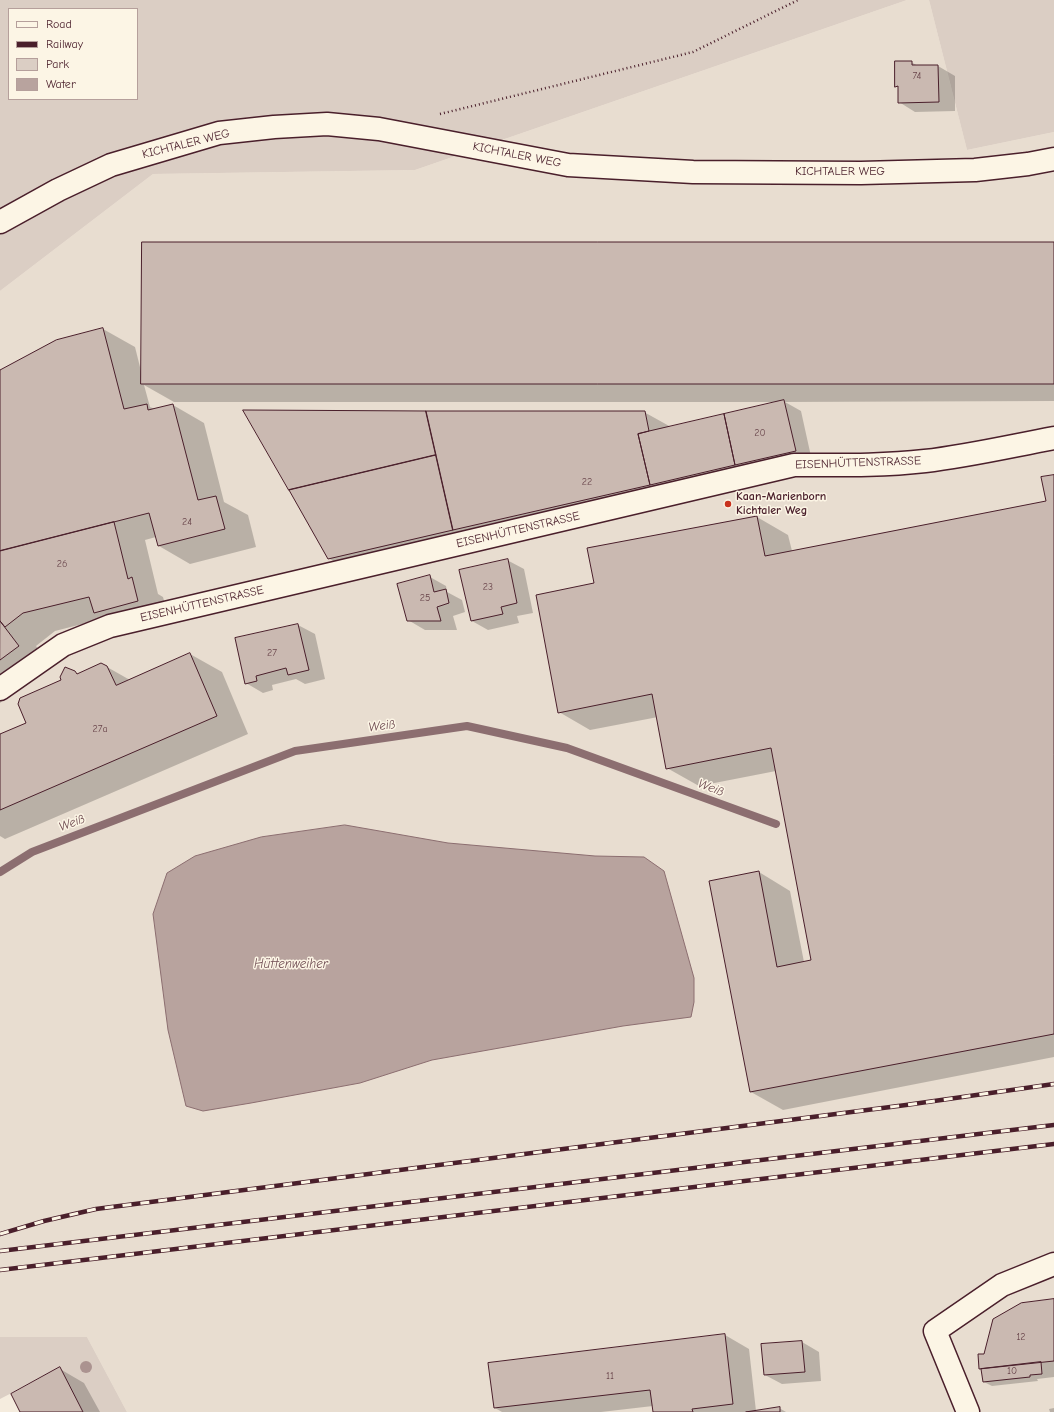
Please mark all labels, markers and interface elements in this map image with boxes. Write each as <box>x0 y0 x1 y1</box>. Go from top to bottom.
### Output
legend <box>8 8 138 100</box>
text: Road <box>46 17 72 31</box>
text: Railway <box>46 37 83 51</box>
text: Park <box>46 57 69 71</box>
house number: 74 <box>913 70 921 82</box>
text: Water <box>46 77 76 91</box>
street label: KICHTALER WEG <box>141 126 231 162</box>
street label: KICHTALER WEG <box>472 139 562 171</box>
street label: KICHTALER WEG <box>795 165 885 179</box>
house number: 20 <box>754 427 766 439</box>
street label: EISENHÜTTENSTRASSE <box>795 454 921 472</box>
house number: 22 <box>582 476 592 488</box>
place label: Kaan-Marienborn Kichtaler Weg <box>736 490 826 518</box>
marker: Kaan-Marienborn Kichtaler Weg <box>723 499 733 509</box>
street label: EISENHÜTTENSTRASSE <box>455 509 581 551</box>
house number: 24 <box>182 516 192 528</box>
house number: 26 <box>57 558 67 570</box>
house number: 23 <box>483 581 493 593</box>
street label: EISENHÜTTENSTRASSE <box>139 583 265 625</box>
house number: 25 <box>420 592 430 604</box>
house number: 27 <box>267 647 277 659</box>
water label: Weiß <box>367 716 397 736</box>
house number: 27a <box>92 723 108 735</box>
water label: Weiß <box>696 776 726 800</box>
water label: Weiß <box>57 811 87 835</box>
water label: Hüttenweiher <box>254 956 328 972</box>
house number: 12 <box>1016 1331 1026 1343</box>
house number: 10 <box>1007 1365 1017 1377</box>
house number: 11 <box>606 1370 614 1382</box>

